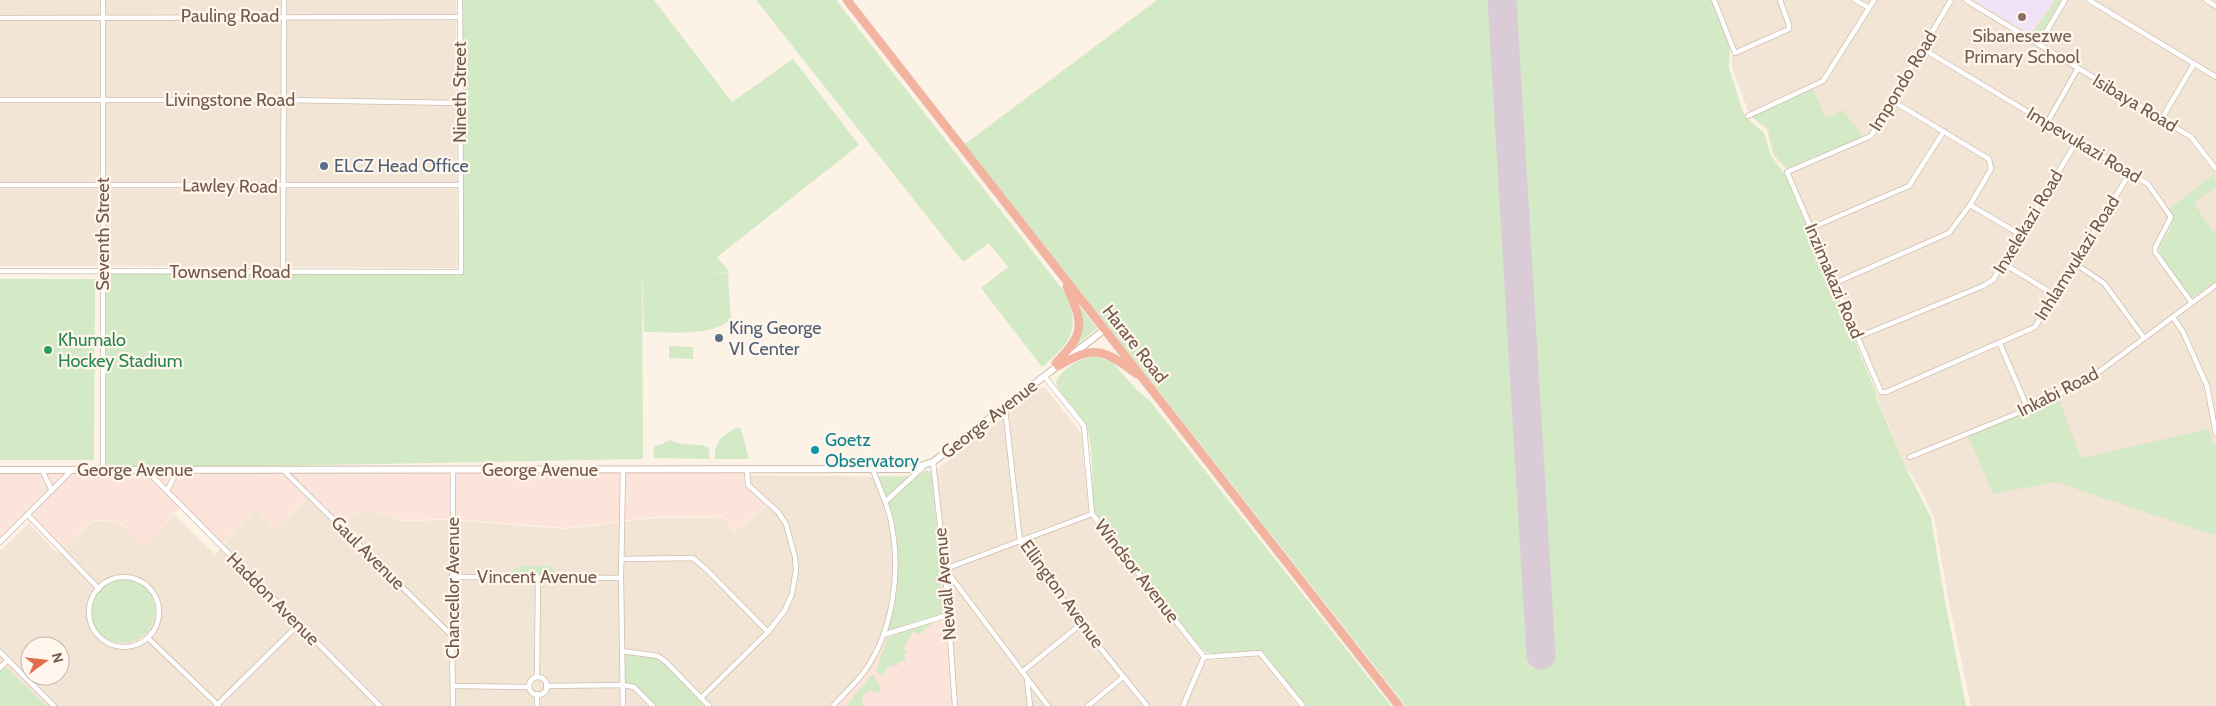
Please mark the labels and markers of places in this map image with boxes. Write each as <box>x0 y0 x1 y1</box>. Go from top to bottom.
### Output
marker: Sibanesezwe Primary School <box>2016 11 2028 23</box>
place label: Sibanesezwe Primary School <box>1964 25 2080 68</box>
place label: ELCZ Head Office <box>334 155 469 177</box>
marker: ELCZ Head Office <box>318 160 330 172</box>
place label: King George VI Center <box>729 317 821 360</box>
place label: Khumalo Hockey Stadium <box>58 329 182 372</box>
marker: King George VI Center <box>713 332 725 344</box>
marker: Khumalo Hockey Stadium <box>42 344 54 356</box>
place label: Goetz Observatory <box>825 429 919 472</box>
marker: Goetz Observatory <box>809 444 821 456</box>

